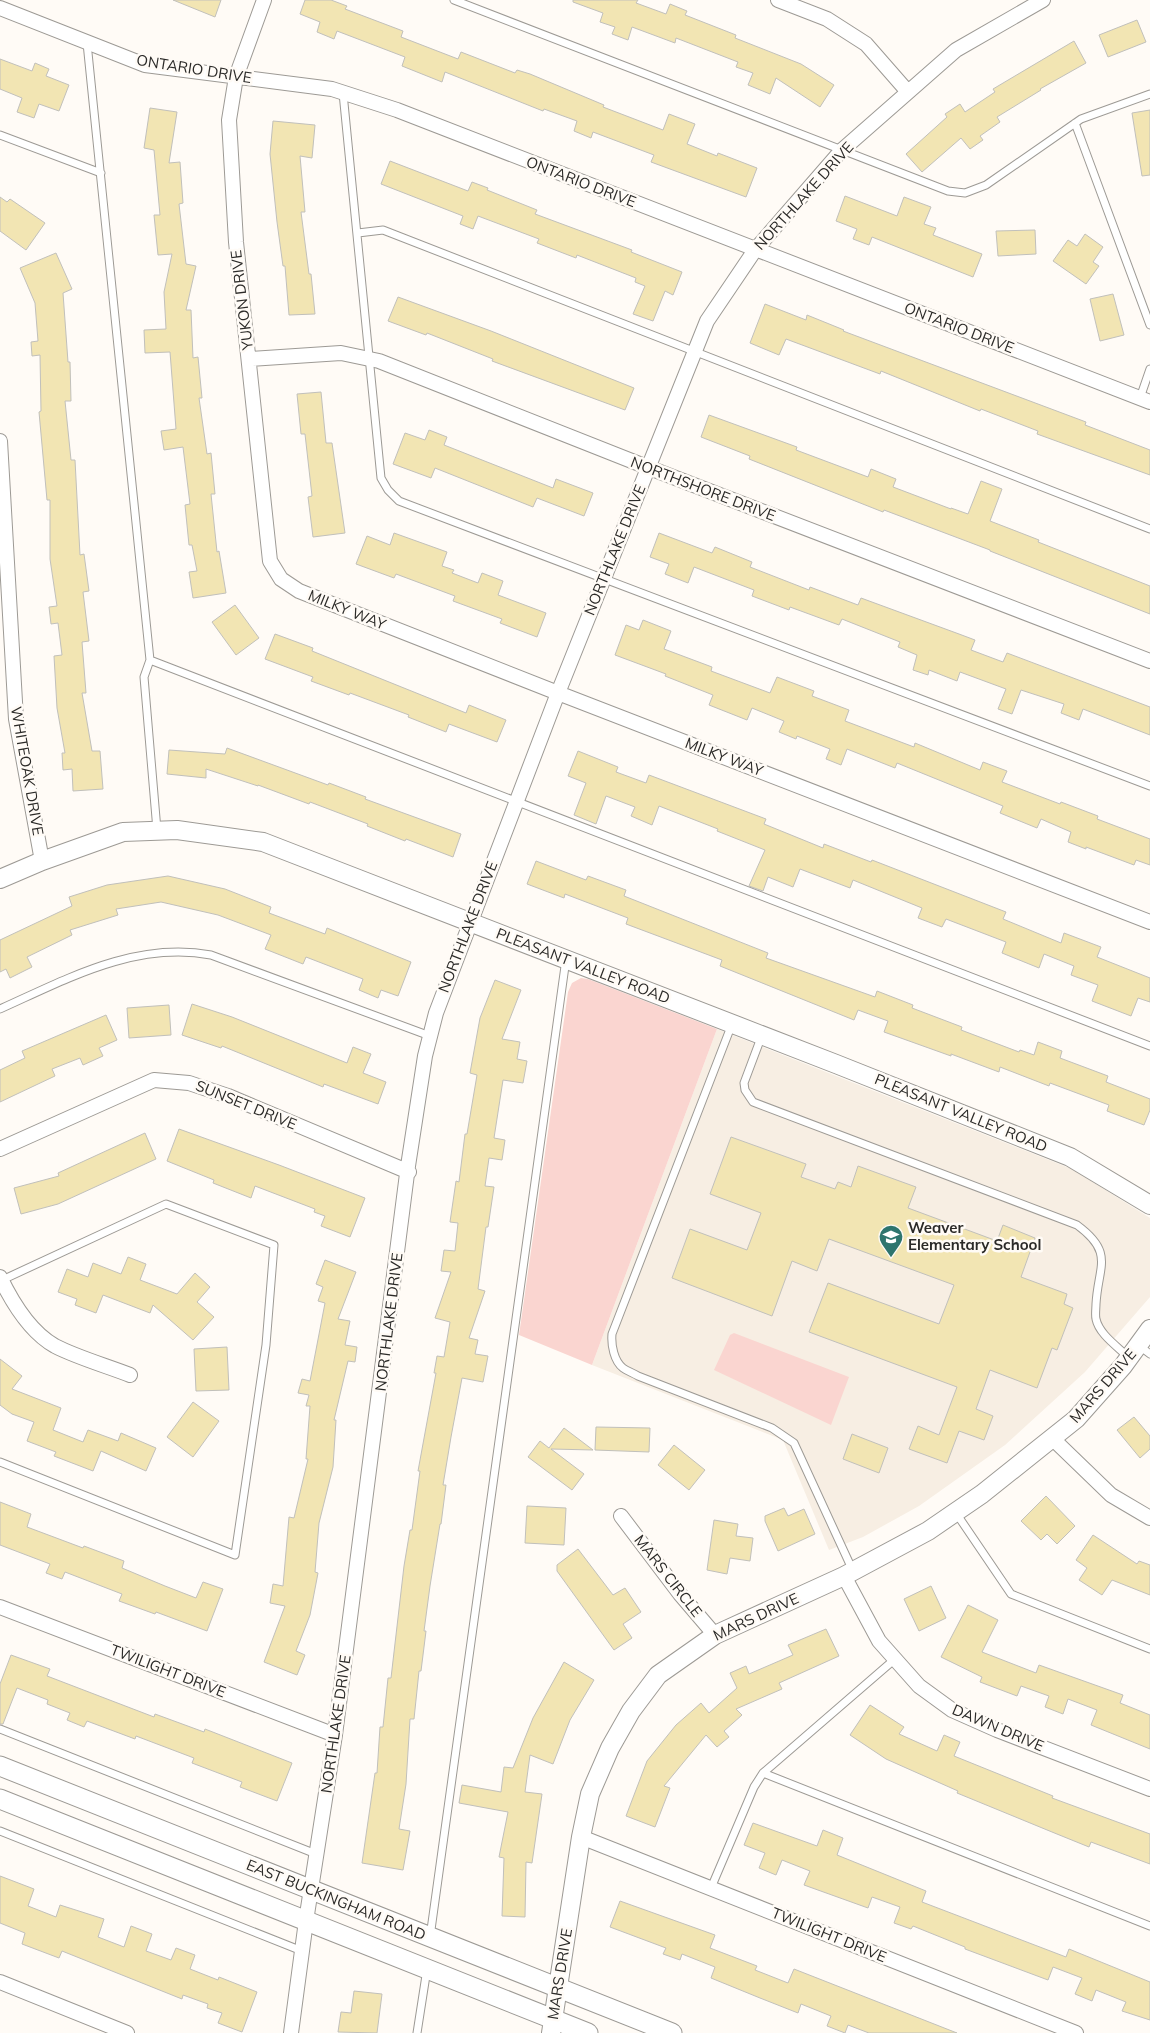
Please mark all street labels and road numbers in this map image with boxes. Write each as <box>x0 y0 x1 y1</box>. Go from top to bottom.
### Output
street label: ONTARIO DRIVE <box>135 50 253 87</box>
street label: NORTHLAKE DRIVE <box>750 137 857 254</box>
street label: ONTARIO DRIVE <box>524 152 639 211</box>
street label: YUKON DRIVE <box>226 249 257 352</box>
street label: ONTARIO DRIVE <box>902 298 1017 357</box>
street label: NORTHSHORE DRIVE <box>628 452 778 525</box>
street label: NORTHLAKE DRIVE <box>580 482 650 618</box>
street label: MILKY WAY <box>306 585 390 634</box>
street label: WHITEOAK DRIVE <box>7 705 48 837</box>
street label: MILKY WAY <box>682 733 767 780</box>
street label: NORTHLAKE DRIVE <box>434 858 501 995</box>
street label: PLEASANT VALLEY ROAD <box>494 924 673 1007</box>
street label: PLEASANT VALLEY ROAD <box>872 1069 1050 1156</box>
street label: SUNSET DRIVE <box>193 1076 300 1133</box>
street label: NORTHLAKE DRIVE <box>371 1251 406 1392</box>
street label: MARS DRIVE <box>1065 1344 1140 1427</box>
street label: MARS CIRCLE <box>630 1531 707 1621</box>
street label: MARS DRIVE <box>710 1588 802 1645</box>
street label: TWILIGHT DRIVE <box>108 1640 229 1701</box>
street label: NORTHLAKE DRIVE <box>316 1653 355 1794</box>
street label: DAWN DRIVE <box>949 1700 1047 1755</box>
street label: EAST BUCKINGHAM ROAD <box>244 1855 429 1944</box>
street label: TWILIGHT DRIVE <box>769 1903 889 1966</box>
street label: MARS DRIVE <box>543 1927 576 2021</box>

